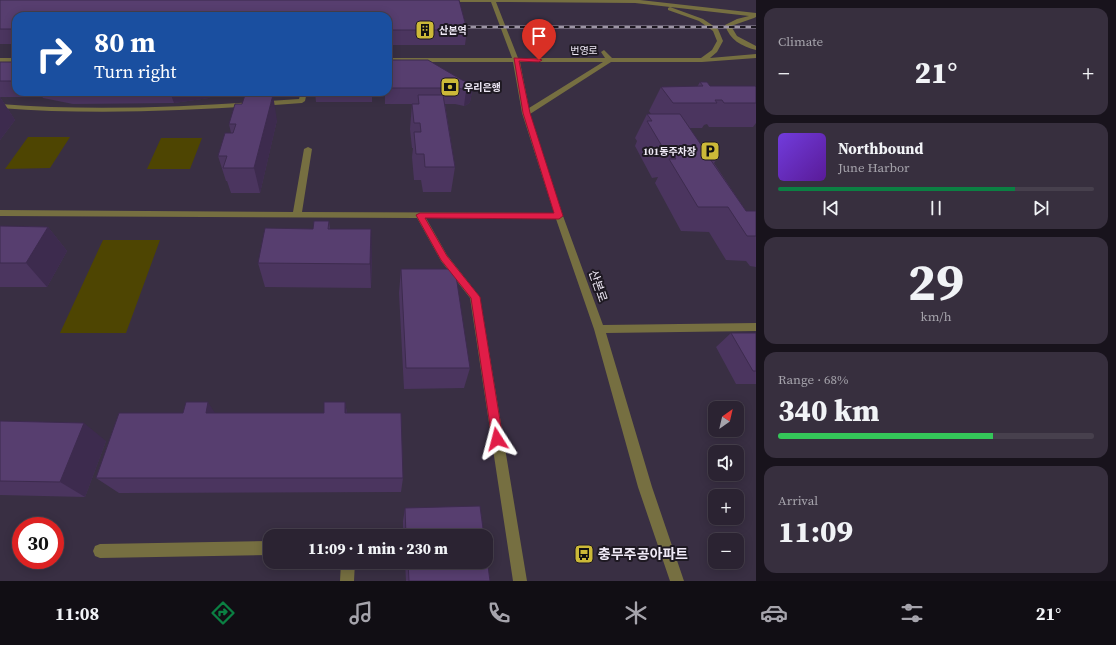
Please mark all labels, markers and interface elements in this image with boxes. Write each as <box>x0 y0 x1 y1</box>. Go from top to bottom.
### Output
building icon: 산본역 <box>414 19 436 41</box>
pin <box>522 19 556 60</box>
text: 80 m <box>94 23 156 61</box>
place label: 산본역 <box>439 24 467 37</box>
icon: arrive <box>528 25 550 47</box>
icon: right <box>28 28 80 80</box>
text: Climate <box>778 33 823 50</box>
street label: 번영로 <box>570 44 598 57</box>
text: 21° <box>915 52 957 93</box>
text: − <box>778 58 790 88</box>
text: + <box>1082 58 1094 88</box>
text: Turn right <box>94 59 176 84</box>
bank icon: 우리은행 <box>439 76 461 98</box>
place label: 우리은행 <box>464 81 501 94</box>
text: Northbound <box>838 138 923 159</box>
parking icon: 101동주차장 <box>699 140 721 162</box>
place label: 101동주차장 <box>643 145 696 158</box>
text: June Harbor <box>838 159 910 176</box>
icon: previous <box>820 197 842 219</box>
icon: pause <box>925 197 947 219</box>
icon: next <box>1030 197 1052 219</box>
text: 29 <box>908 246 964 317</box>
street label: 산본로 <box>585 268 611 304</box>
text: km/h <box>921 308 951 325</box>
text: Range · 68% <box>778 371 849 388</box>
text: 340 km <box>778 390 879 431</box>
north arrow <box>708 401 744 437</box>
map controls <box>708 401 744 569</box>
position arrow <box>476 418 518 460</box>
button: sound <box>708 445 744 481</box>
button: + <box>708 489 744 525</box>
text: Arrival <box>778 492 818 509</box>
text: 11:09 <box>778 511 853 552</box>
speed limit sign: 30 <box>12 517 64 569</box>
button: − <box>708 533 744 569</box>
text: 11:09 · 1 min · 230 m <box>308 538 448 559</box>
bus stop icon: 충무주공아파트 <box>573 543 595 565</box>
place label: 충무주공아파트 <box>598 544 688 564</box>
icon: directions <box>209 599 237 627</box>
icon: music <box>347 599 375 627</box>
icon: phone <box>485 599 513 627</box>
icon: climate <box>622 599 650 627</box>
icon: car <box>760 599 788 627</box>
icon: filters <box>898 599 926 627</box>
text: 11:08 <box>55 601 99 626</box>
text: 21° <box>1036 601 1061 626</box>

